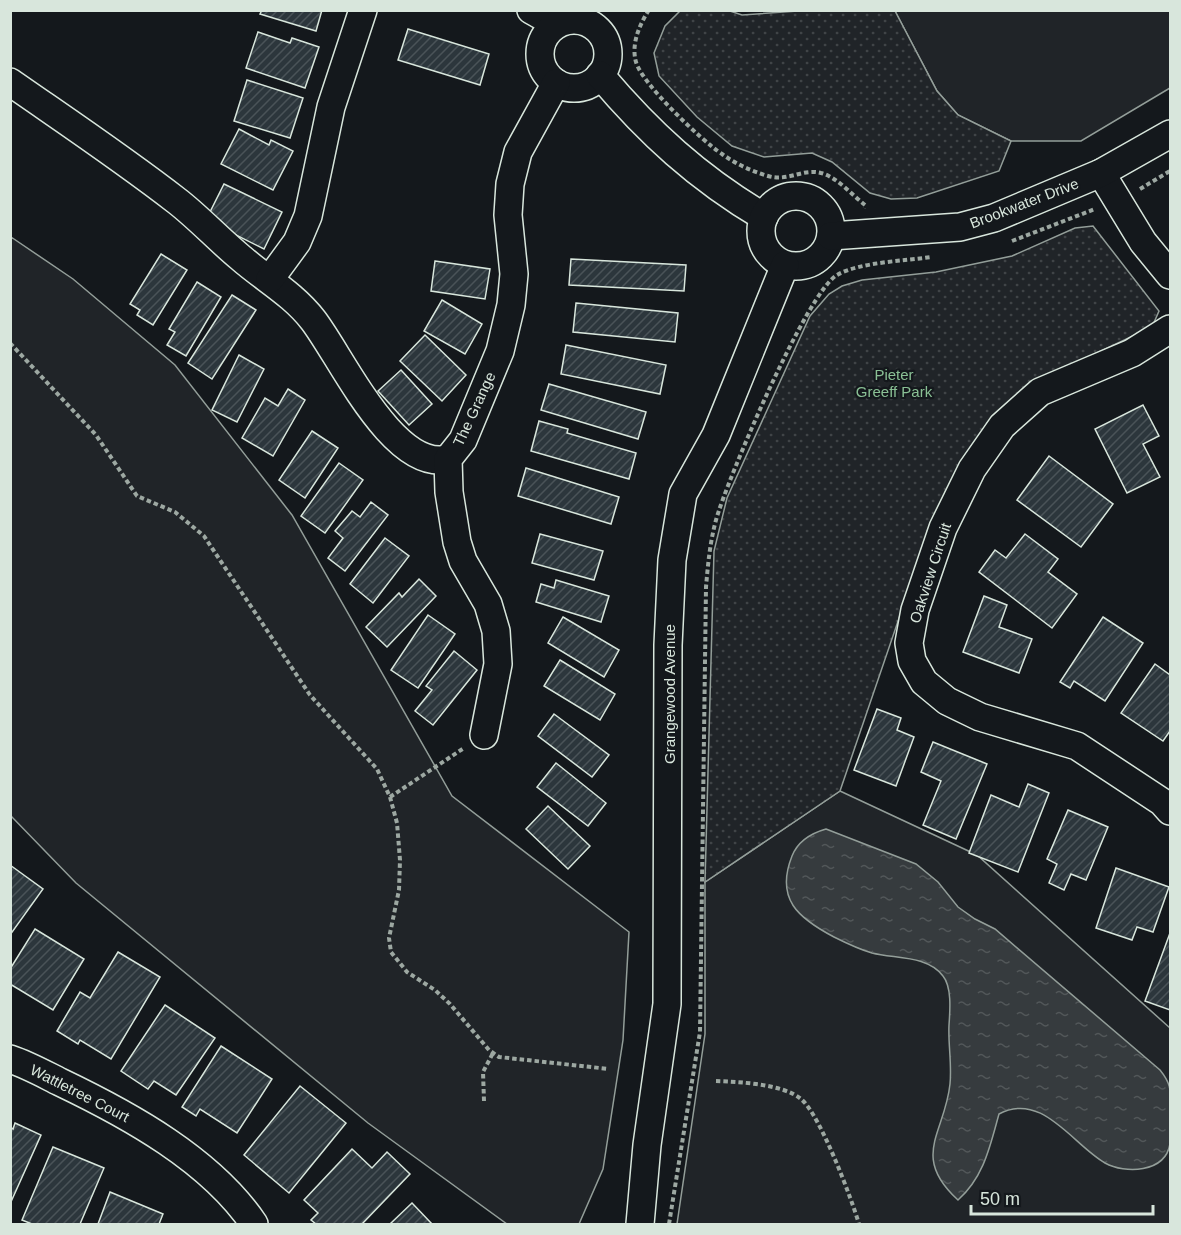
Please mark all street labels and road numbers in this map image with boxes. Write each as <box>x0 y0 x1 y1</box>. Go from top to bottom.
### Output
street label: Brookwater Drive <box>967 174 1081 232</box>
street label: The Grange <box>449 369 499 449</box>
street label: Oakview Circuit <box>906 520 954 625</box>
street label: Grangewood Avenue <box>661 624 678 764</box>
street label: Wattletree Court <box>28 1061 133 1126</box>

